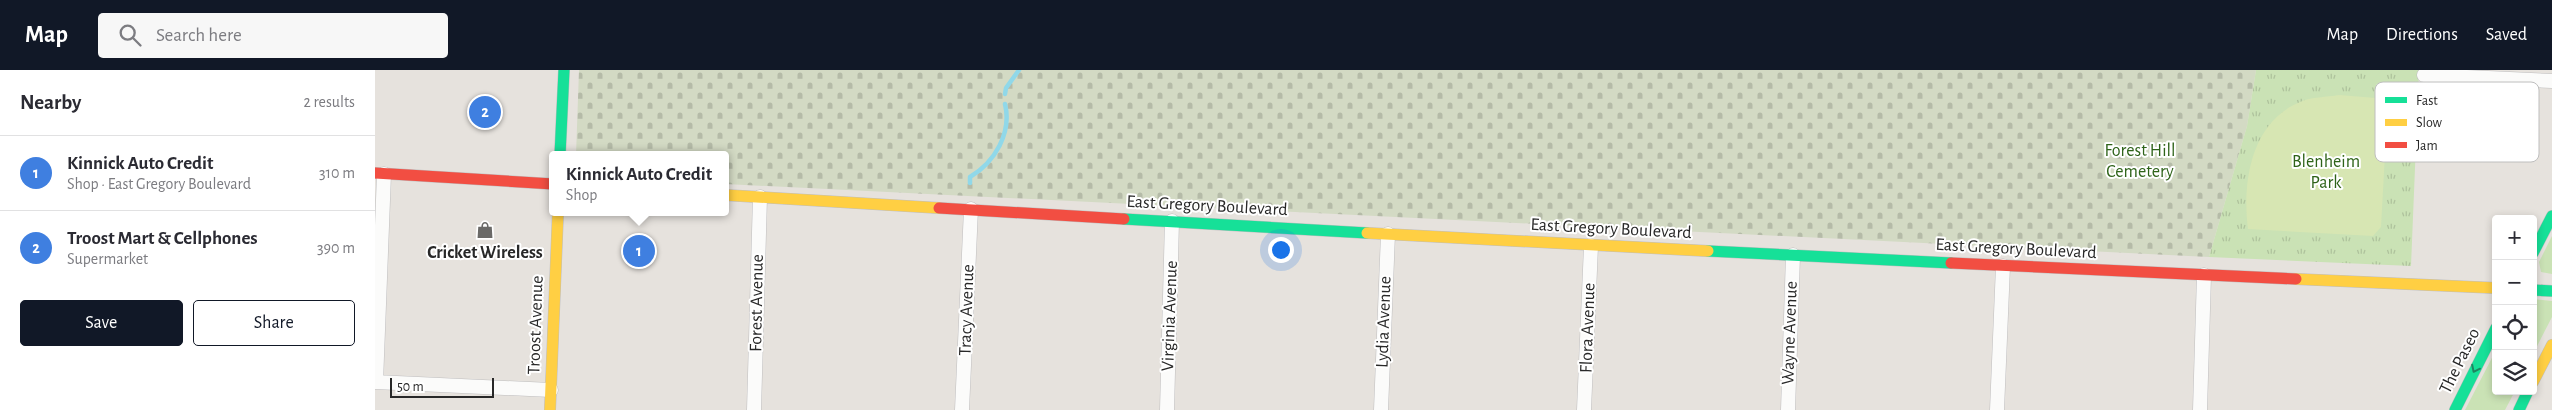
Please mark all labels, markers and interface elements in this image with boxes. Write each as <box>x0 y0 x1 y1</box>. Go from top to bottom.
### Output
search box <box>98 13 448 58</box>
icon: search <box>116 21 144 49</box>
text: Map <box>25 23 68 47</box>
text: Search here <box>156 26 242 45</box>
text: Map <box>2327 26 2358 44</box>
text: Directions <box>2386 26 2458 44</box>
text: Saved <box>2486 26 2527 44</box>
legend <box>2375 82 2539 162</box>
text: Nearby <box>20 92 81 113</box>
pin: 2 <box>469 93 501 131</box>
text: 2 results <box>303 94 355 110</box>
text: Fast <box>2416 94 2438 108</box>
text: Slow <box>2416 116 2443 130</box>
text: Jam <box>2416 139 2438 153</box>
park label: Forest Hill Cemetery <box>2105 142 2175 181</box>
popup <box>549 151 729 216</box>
park label: Blenheim Park <box>2292 153 2360 192</box>
text: Kinnick Auto Credit <box>67 154 213 173</box>
text: 1 <box>33 165 39 181</box>
text: 310 m <box>319 165 355 181</box>
text: Kinnick Auto Credit <box>566 165 712 184</box>
text: Shop · East Gregory Boulevard <box>67 176 251 192</box>
text: Shop <box>566 187 597 203</box>
street label: East Gregory Boulevard <box>1126 193 1288 219</box>
map controls <box>2492 215 2537 395</box>
button: + <box>2492 215 2537 260</box>
street label: East Gregory Boulevard <box>1530 216 1692 242</box>
shop icon: Cricket Wireless <box>475 220 495 240</box>
text: Troost Mart & Cellphones <box>67 229 258 248</box>
pin: 1 <box>623 232 655 270</box>
street label: East Gregory Boulevard <box>1935 236 2097 262</box>
your location <box>1268 237 1294 263</box>
text: 2 <box>32 240 40 256</box>
text: 390 m <box>317 240 355 256</box>
place label: Cricket Wireless <box>427 244 543 262</box>
text: Supermarket <box>67 251 148 267</box>
street label: Forest Avenue <box>747 254 767 352</box>
street label: Virginia Avenue <box>1159 260 1181 372</box>
button: − <box>2492 260 2537 305</box>
street label: Tracy Avenue <box>956 264 978 356</box>
street label: Troost Avenue <box>525 275 547 375</box>
street label: Lydia Avenue <box>1373 276 1395 368</box>
street label: Wayne Avenue <box>1779 281 1801 385</box>
street label: Flora Avenue <box>1577 283 1599 373</box>
button: Save <box>20 300 183 346</box>
button: Share <box>193 300 355 346</box>
button: locate <box>2492 305 2537 350</box>
street label: The Paseo <box>2437 325 2484 397</box>
button: layers <box>2492 350 2537 395</box>
one-way arrow <box>2471 364 2481 373</box>
scale bar <box>390 375 494 398</box>
text: 50 m <box>397 380 424 394</box>

